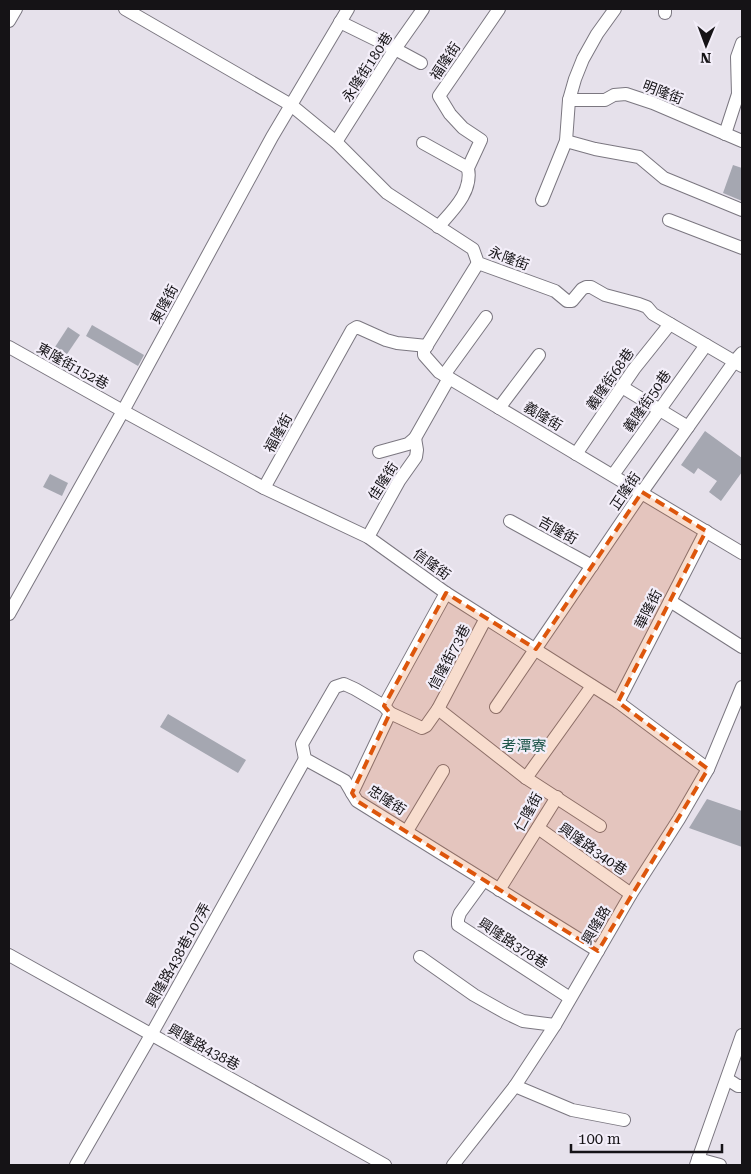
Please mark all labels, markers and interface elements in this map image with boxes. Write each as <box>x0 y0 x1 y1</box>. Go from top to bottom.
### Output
north arrow <box>681 20 731 70</box>
street label: 永隆街180巷 <box>339 29 395 105</box>
street label: 福隆街 <box>427 39 463 83</box>
text: N <box>700 50 711 66</box>
street label: 明隆街 <box>641 77 685 107</box>
street label: 永隆街 <box>487 243 531 273</box>
street label: 東隆街 <box>147 282 181 326</box>
street label: 東隆街152巷 <box>34 340 112 392</box>
street label: 義隆街68巷 <box>583 345 637 413</box>
street label: 義隆街50巷 <box>620 367 674 435</box>
street label: 義隆街 <box>521 398 565 434</box>
street label: 福隆街 <box>261 411 295 455</box>
street label: 佳隆街 <box>365 459 401 503</box>
street label: 正隆街 <box>607 469 643 513</box>
street label: 吉隆街 <box>536 513 580 547</box>
street label: 信隆街 <box>410 545 454 583</box>
street label: 華隆街 <box>631 587 665 631</box>
street label: 信隆街73巷 <box>425 622 473 692</box>
district label: 考潭寮 <box>501 737 547 755</box>
street label: 忠隆街 <box>365 782 409 818</box>
street label: 仁隆街 <box>511 790 545 834</box>
street label: 興隆路340巷 <box>556 820 630 878</box>
street label: 興隆路438巷107弄 <box>143 900 213 1010</box>
street label: 興隆路 <box>579 903 613 947</box>
street label: 興隆路378巷 <box>475 915 551 971</box>
street label: 興隆路438巷 <box>165 1021 243 1073</box>
scale bar <box>571 1122 722 1154</box>
text: 100 m <box>578 1130 621 1148</box>

